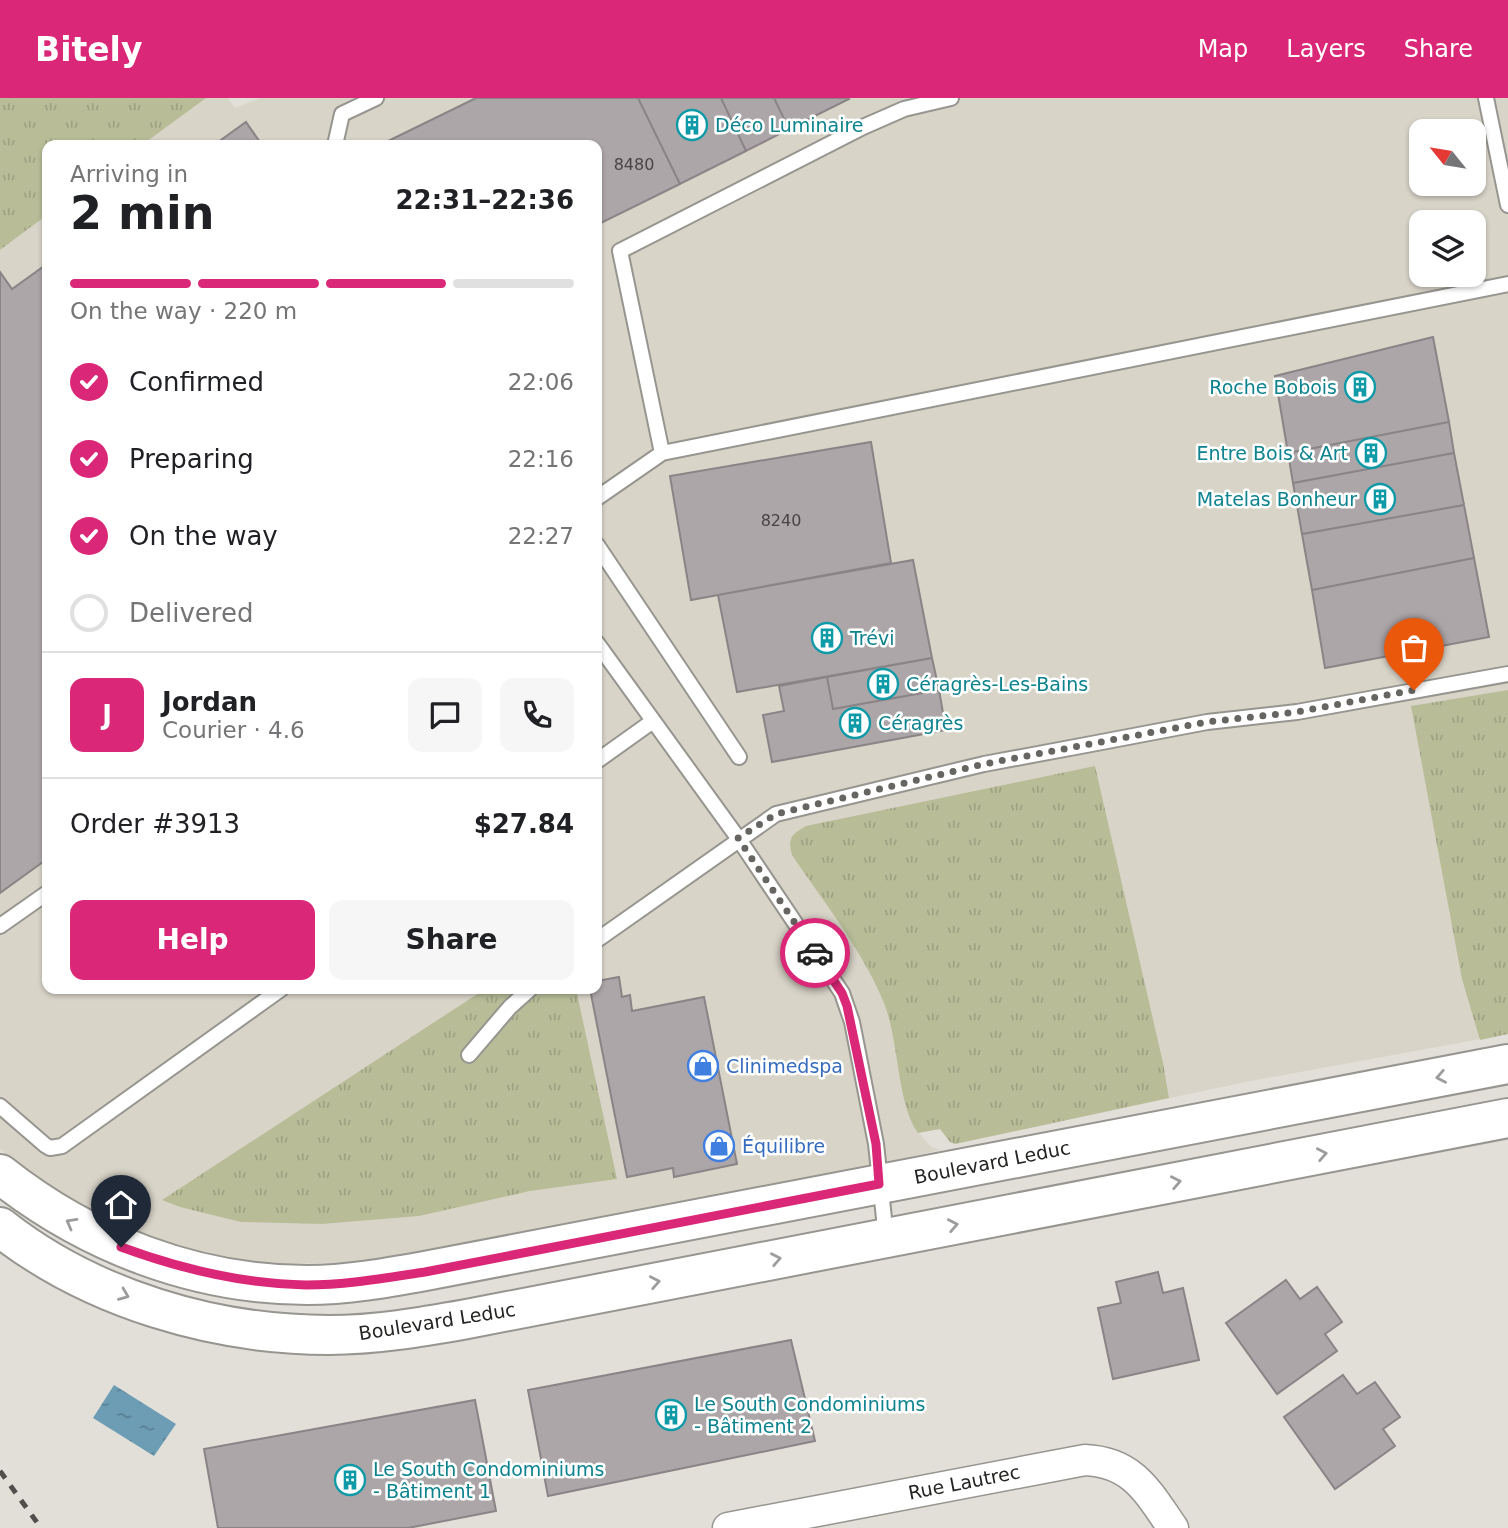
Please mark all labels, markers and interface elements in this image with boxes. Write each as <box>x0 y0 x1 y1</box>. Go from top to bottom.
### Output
text: Bitely <box>35 30 142 69</box>
text: Map <box>1198 35 1248 63</box>
text: Layers <box>1286 35 1366 63</box>
text: Share <box>1404 35 1473 63</box>
building icon: Déco Luminaire <box>675 108 709 142</box>
place label: Déco Luminaire <box>715 114 864 136</box>
north arrow <box>1409 119 1486 196</box>
map controls <box>1409 119 1486 287</box>
house number: 8480 <box>614 155 654 174</box>
text: Arriving in <box>70 161 188 187</box>
text: 22:31–22:36 <box>395 185 574 215</box>
text: 2 min <box>70 186 214 240</box>
button: layers <box>1409 210 1486 287</box>
text: On the way · 220 m <box>70 298 297 324</box>
icon: check <box>70 363 108 401</box>
text: Confirmed <box>129 367 264 397</box>
text: 22:06 <box>508 369 574 395</box>
building icon: Roche Bobois <box>1343 370 1377 404</box>
place label: Roche Bobois <box>1209 376 1337 398</box>
building icon: Entre Bois & Art <box>1354 436 1388 470</box>
icon: check <box>70 440 108 478</box>
place label: Entre Bois & Art <box>1196 442 1348 464</box>
text: Preparing <box>129 444 254 474</box>
text: 22:16 <box>508 446 574 472</box>
building icon: Matelas Bonheur <box>1363 482 1397 516</box>
place label: Matelas Bonheur <box>1197 488 1357 510</box>
house number: 8240 <box>761 511 801 530</box>
icon: check <box>70 517 108 555</box>
text: On the way <box>129 521 278 551</box>
text: 22:27 <box>508 523 574 549</box>
text: Delivered <box>129 598 253 628</box>
pin <box>1384 618 1444 690</box>
building icon: Trévi <box>810 621 844 655</box>
place label: Trévi <box>849 627 894 649</box>
icon: bag <box>1395 629 1433 667</box>
building icon: Céragrès-Les-Bains <box>866 667 900 701</box>
place label: Céragrès-Les-Bains <box>906 673 1088 695</box>
button: chat <box>408 678 482 752</box>
button: phone <box>500 678 574 752</box>
text: Jordan <box>162 687 257 717</box>
text: J <box>102 700 112 730</box>
building icon: Céragrès <box>838 706 872 740</box>
place label: Céragrès <box>878 712 963 734</box>
text: Courier · 4.6 <box>162 717 305 743</box>
text: Order #3913 <box>70 809 240 839</box>
text: $27.84 <box>474 809 574 839</box>
button: Help <box>70 900 315 980</box>
button: Share <box>329 900 574 980</box>
courier <box>780 918 850 988</box>
icon: car <box>796 934 834 972</box>
shop icon: Clinimedspa <box>686 1049 720 1083</box>
place label: Clinimedspa <box>726 1055 843 1077</box>
one-way arrow <box>1435 1069 1447 1084</box>
shop icon: Équilibre <box>702 1129 736 1163</box>
place label: Équilibre <box>742 1135 825 1157</box>
street label: Boulevard Leduc <box>912 1136 1072 1188</box>
one-way arrow <box>1316 1147 1328 1162</box>
pin <box>91 1175 151 1247</box>
one-way arrow <box>1170 1175 1182 1190</box>
icon: home <box>102 1186 140 1224</box>
one-way arrow <box>66 1218 78 1231</box>
one-way arrow <box>947 1218 959 1233</box>
one-way arrow <box>770 1252 782 1267</box>
one-way arrow <box>649 1276 661 1291</box>
one-way arrow <box>117 1287 129 1301</box>
street label: Boulevard Leduc <box>357 1298 517 1344</box>
place label: Le South Condominiums - Bâtiment 2 <box>694 1393 925 1437</box>
building icon: Le South Condominiums - Bâtiment 2 <box>654 1398 688 1432</box>
place label: Le South Condominiums - Bâtiment 1 <box>373 1458 604 1502</box>
street label: Rue Lautrec <box>906 1460 1022 1504</box>
building icon: Le South Condominiums - Bâtiment 1 <box>333 1463 367 1497</box>

